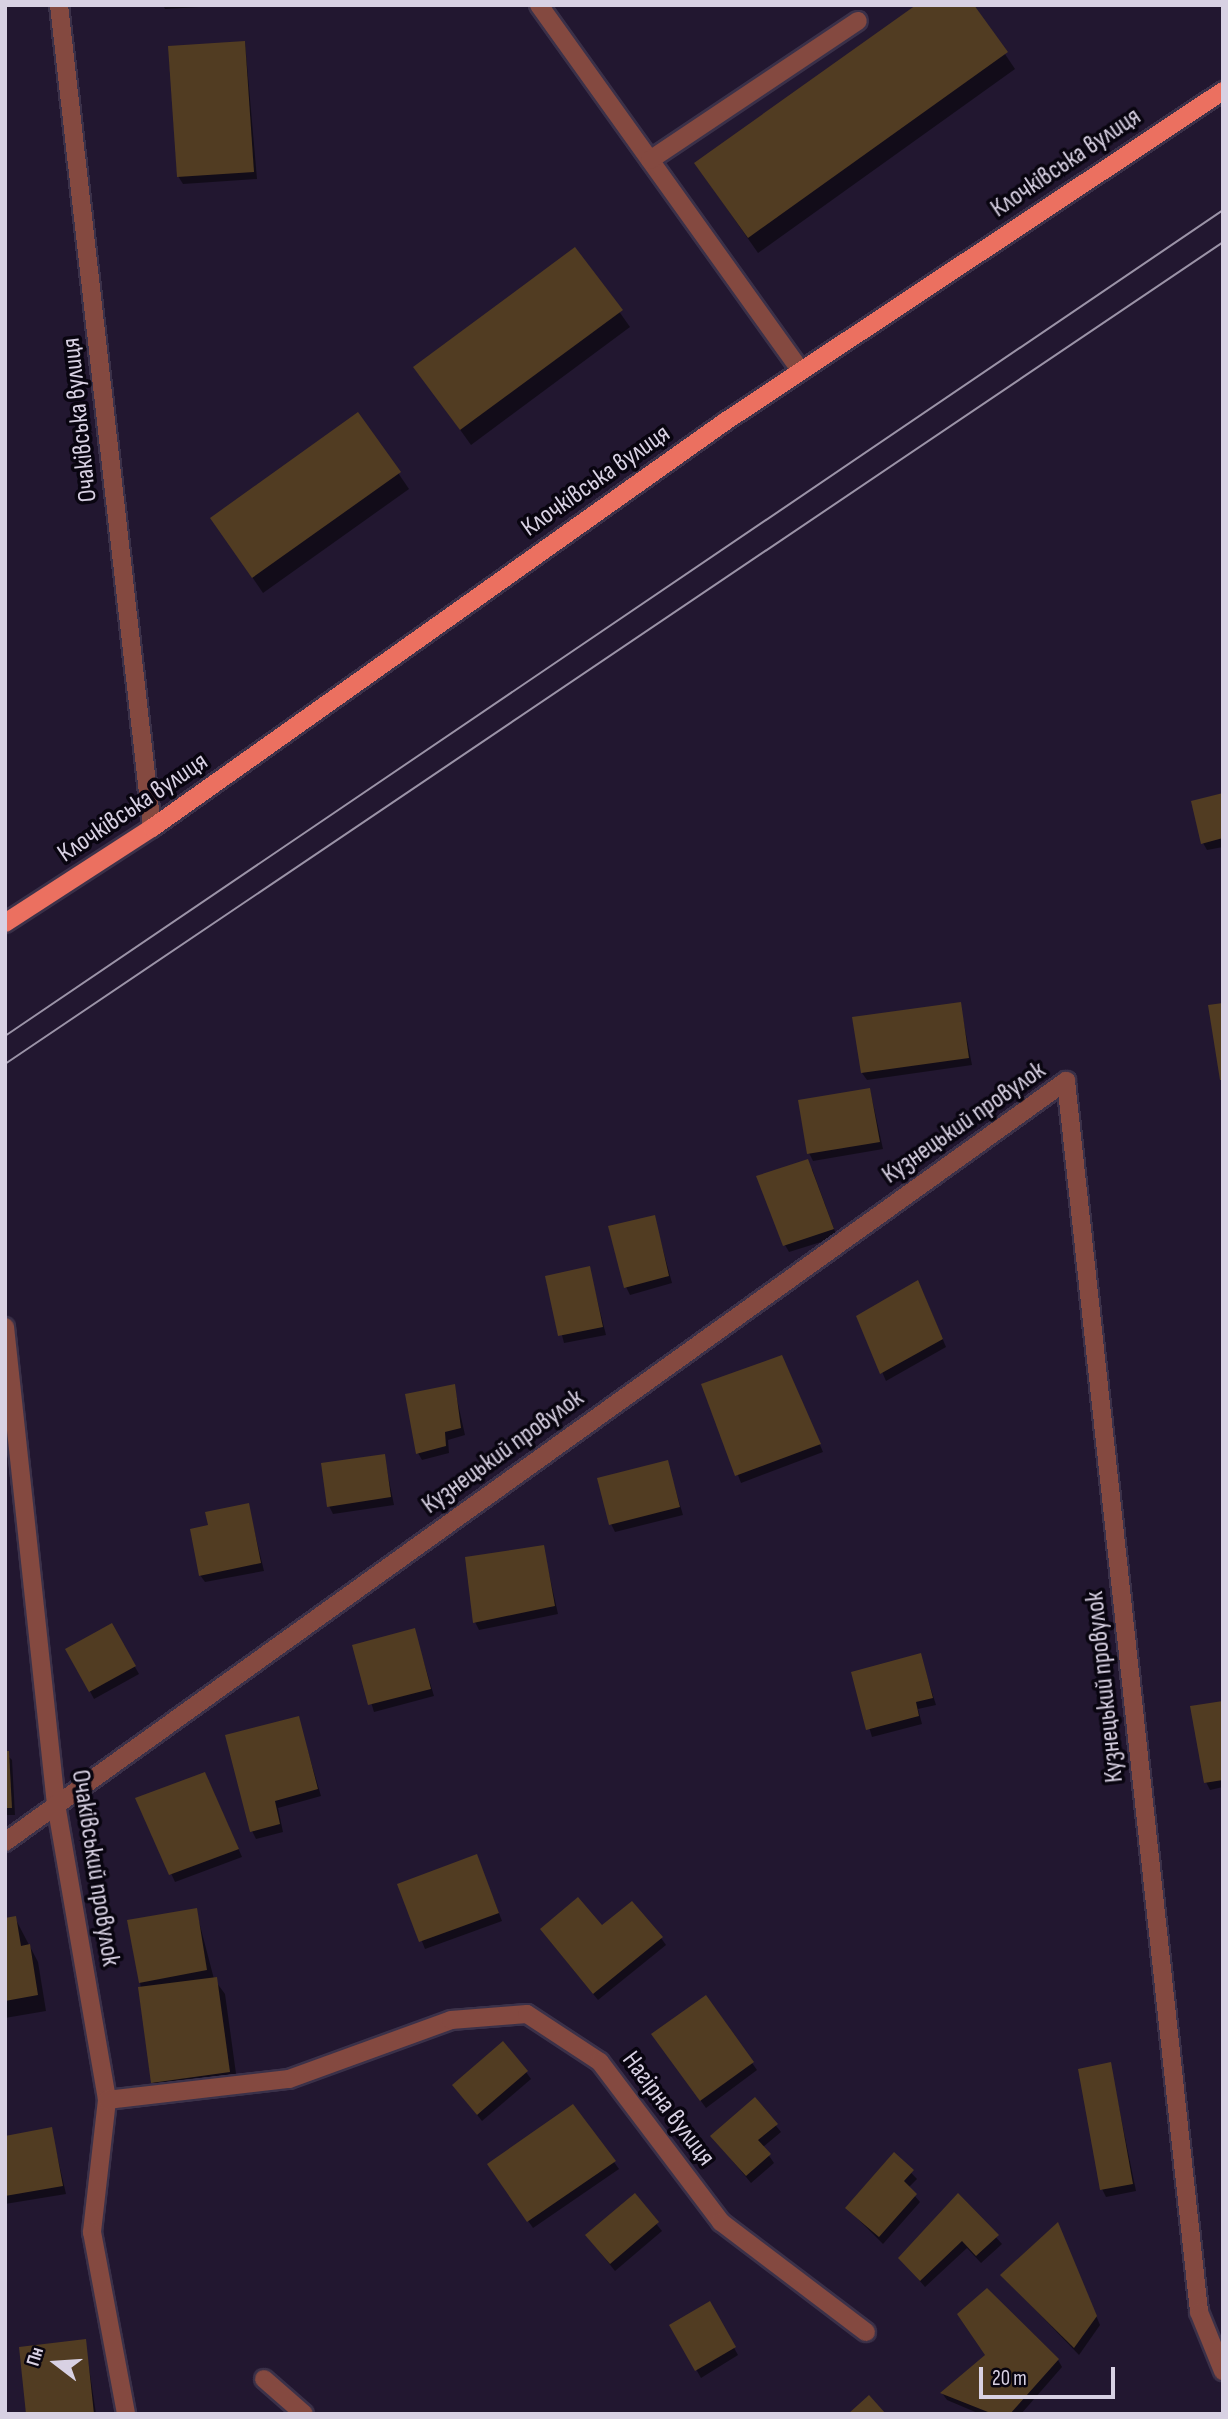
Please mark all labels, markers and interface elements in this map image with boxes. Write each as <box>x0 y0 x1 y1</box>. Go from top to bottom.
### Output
street label: Клочківська вулиця <box>985 101 1147 225</box>
street label: Очаківська вулиця <box>56 336 104 504</box>
street label: Клочківська вулиця <box>516 418 676 544</box>
street label: Клочківська вулиця <box>52 746 214 870</box>
street label: Кузнецький провулок <box>876 1055 1052 1191</box>
street label: Кузнецький провулок <box>416 1383 590 1521</box>
street label: Кузнецький провулок <box>1079 1590 1131 1784</box>
street label: Очаківський провулок <box>64 1768 126 1968</box>
street label: Нагірна вулиця <box>615 2046 721 2172</box>
north arrow <box>21 2328 91 2398</box>
text: Пн <box>22 2345 49 2369</box>
scale bar <box>983 2352 1120 2396</box>
text: 20 m <box>992 2366 1027 2391</box>

